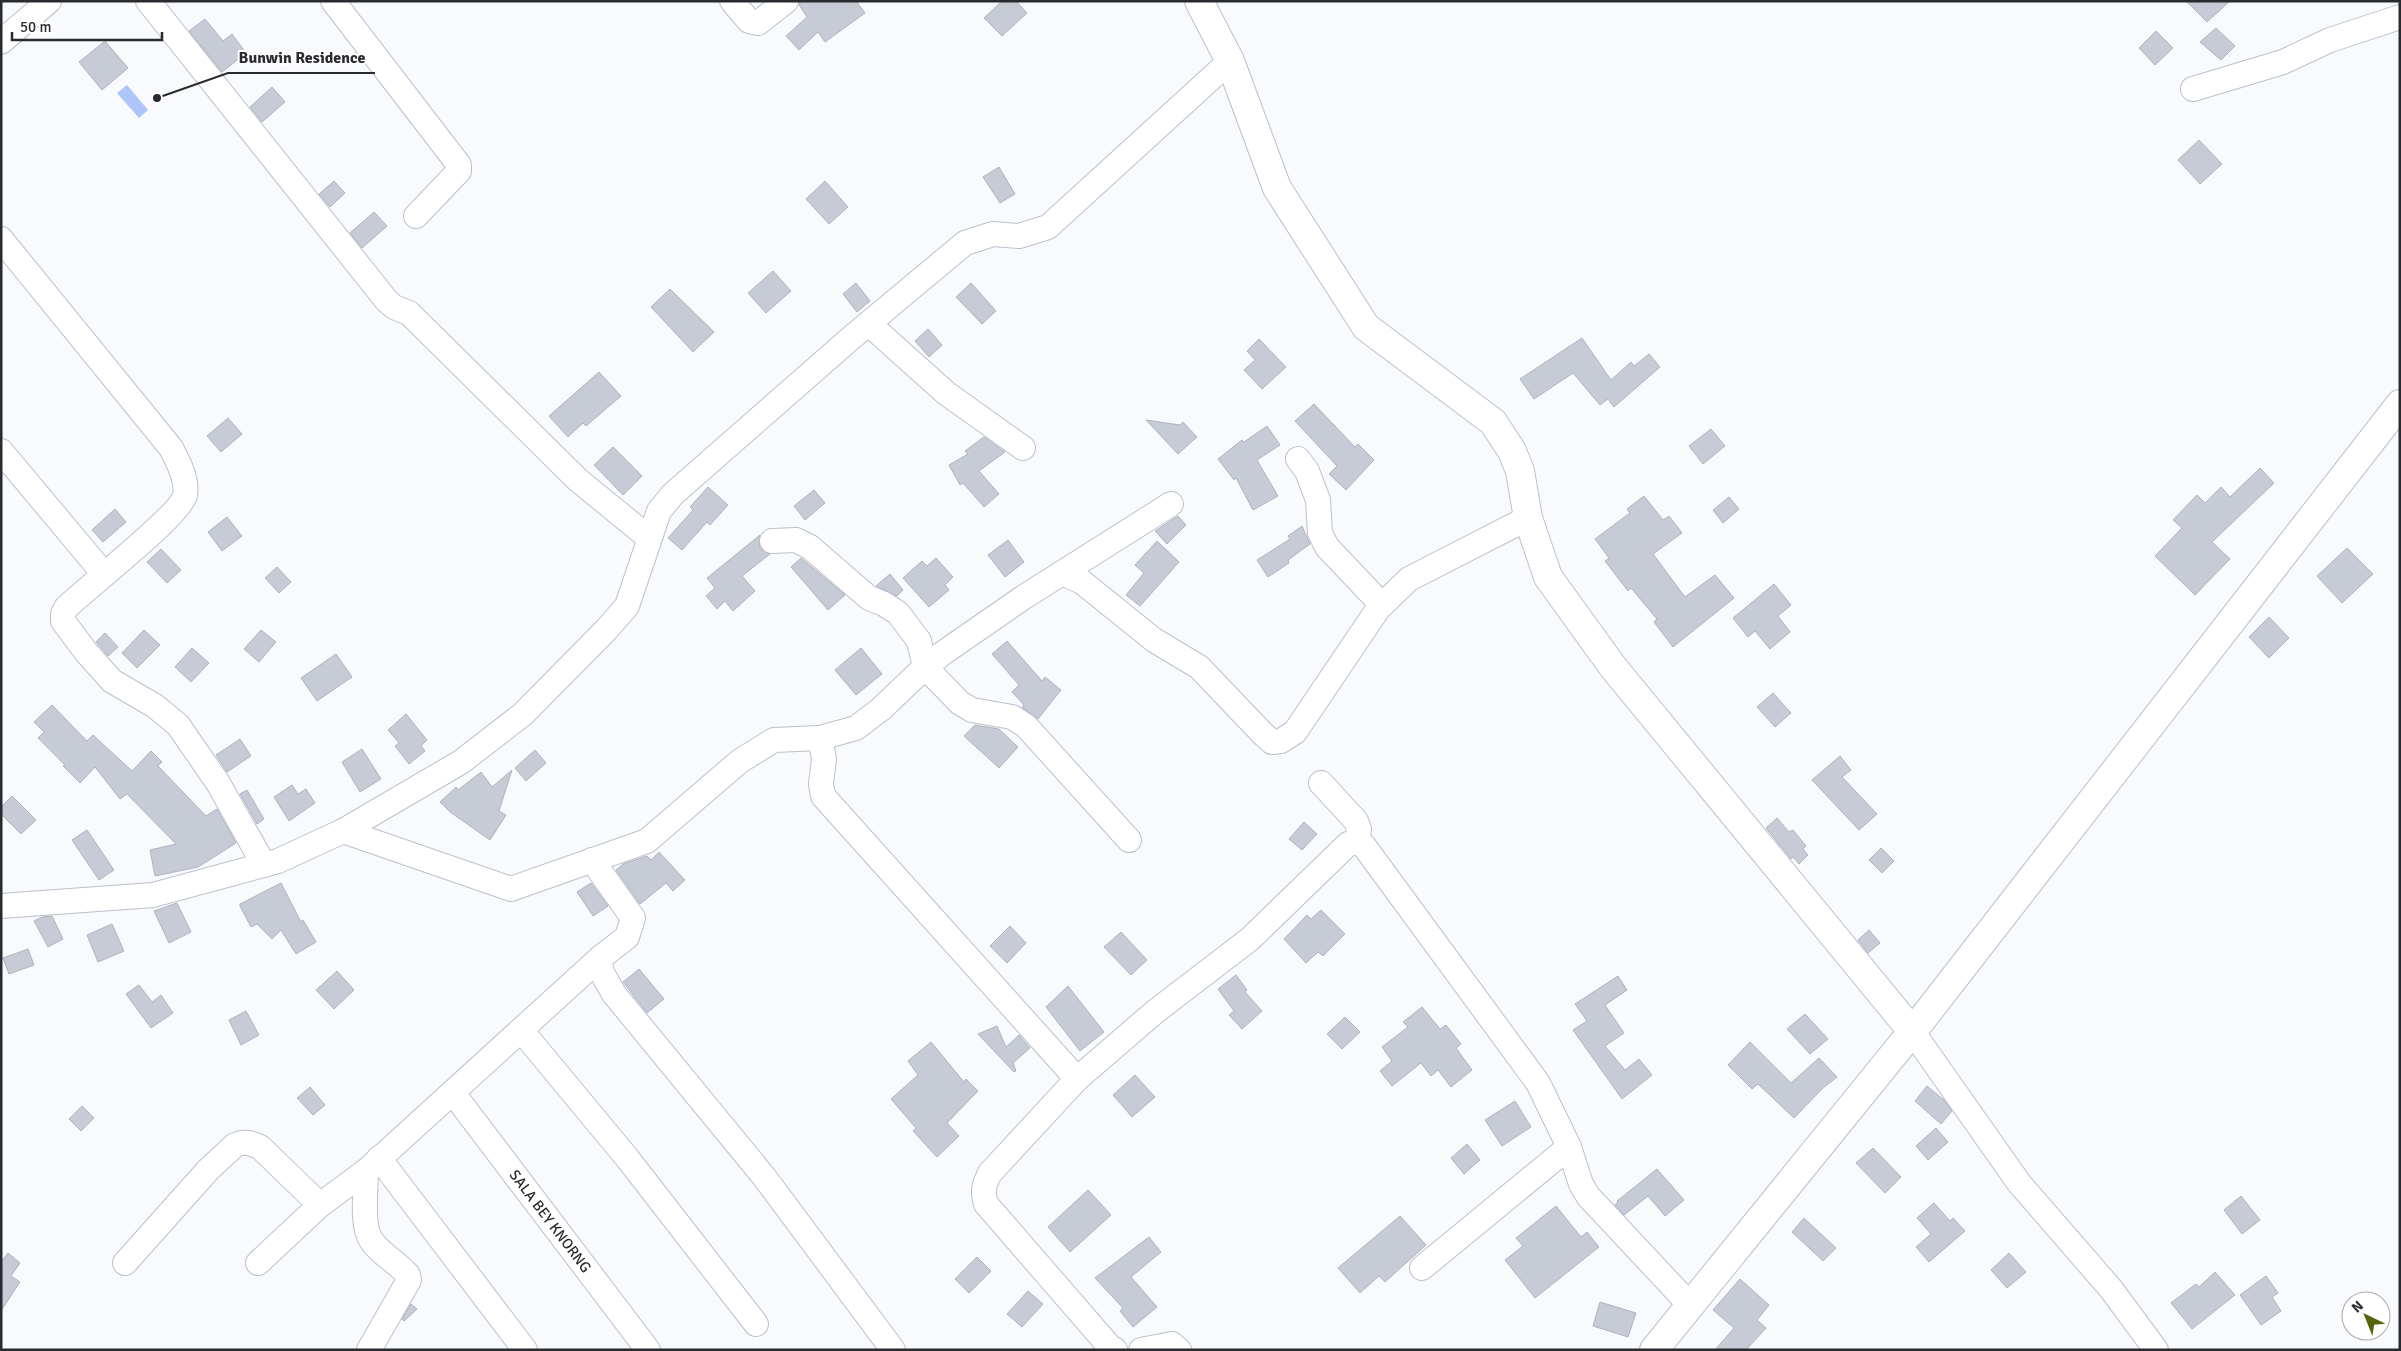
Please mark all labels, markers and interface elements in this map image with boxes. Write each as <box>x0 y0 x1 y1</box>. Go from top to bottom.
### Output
scale bar <box>12 10 162 42</box>
text: 50 m <box>20 18 51 36</box>
callout: Bunwin Residence <box>228 42 375 73</box>
text: Bunwin Residence <box>239 48 365 68</box>
street label: SALA BEY KNORNG <box>506 1166 595 1276</box>
north arrow <box>2341 1291 2391 1341</box>
text: N <box>2348 1297 2367 1316</box>

